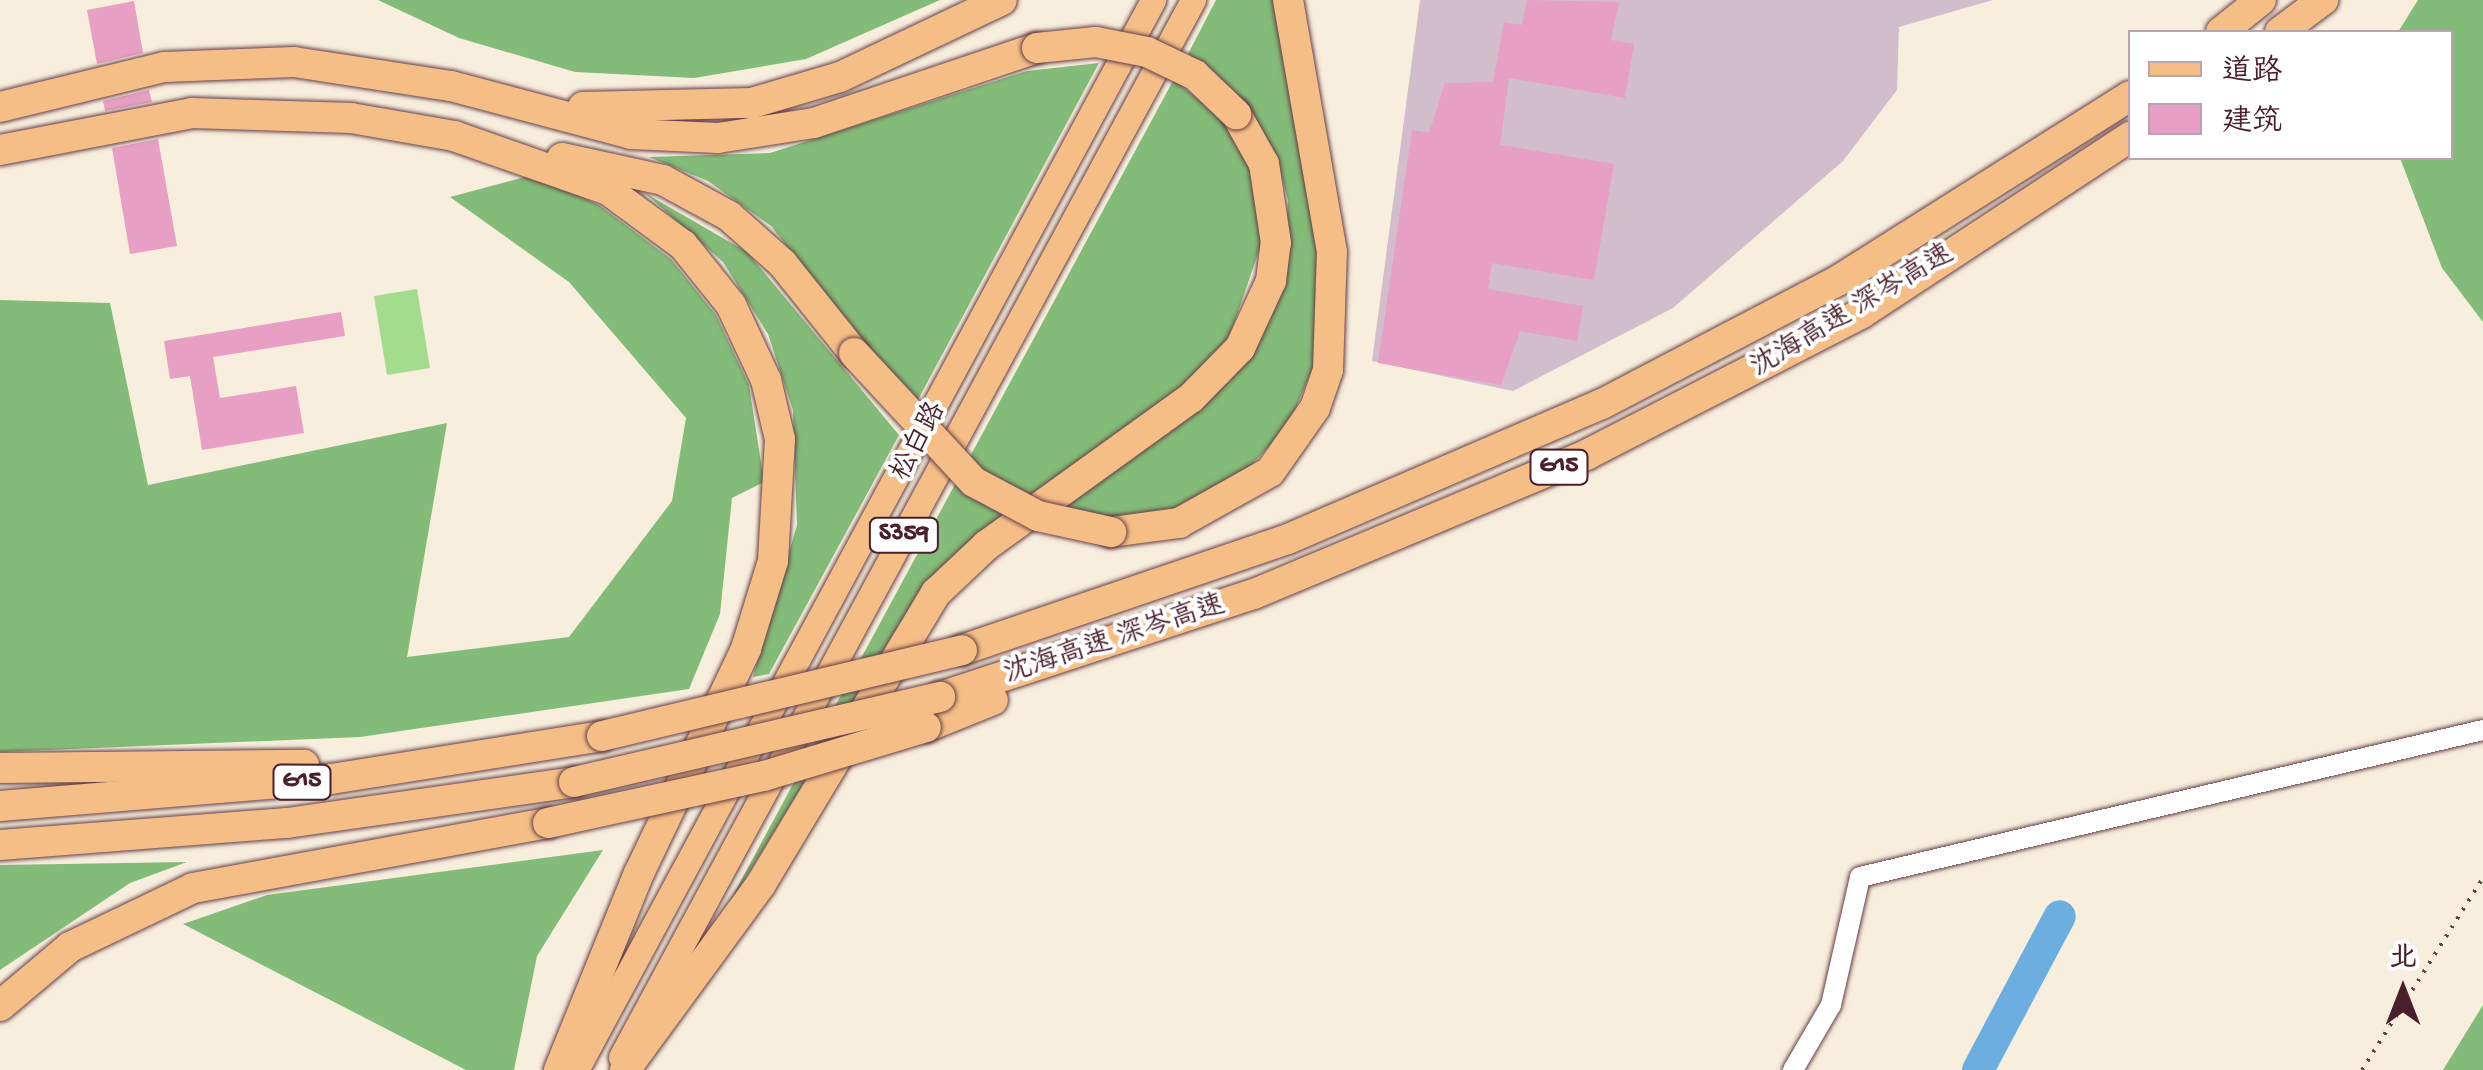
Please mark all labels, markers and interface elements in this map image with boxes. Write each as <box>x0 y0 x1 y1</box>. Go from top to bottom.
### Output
legend <box>2128 30 2453 160</box>
text: 道路 <box>2222 56 2282 91</box>
text: 建筑 <box>2222 106 2282 141</box>
street label: 沈海高速 深岑高速 <box>1746 238 1960 386</box>
street label: 松白路 <box>885 397 955 487</box>
road number: G15 <box>1529 447 1589 487</box>
road number: S359 <box>866 515 942 555</box>
street label: 沈海高速 深岑高速 <box>1000 589 1230 693</box>
road number: G15 <box>272 762 332 802</box>
north arrow <box>2353 940 2453 1040</box>
text: 北 <box>2389 943 2417 976</box>

